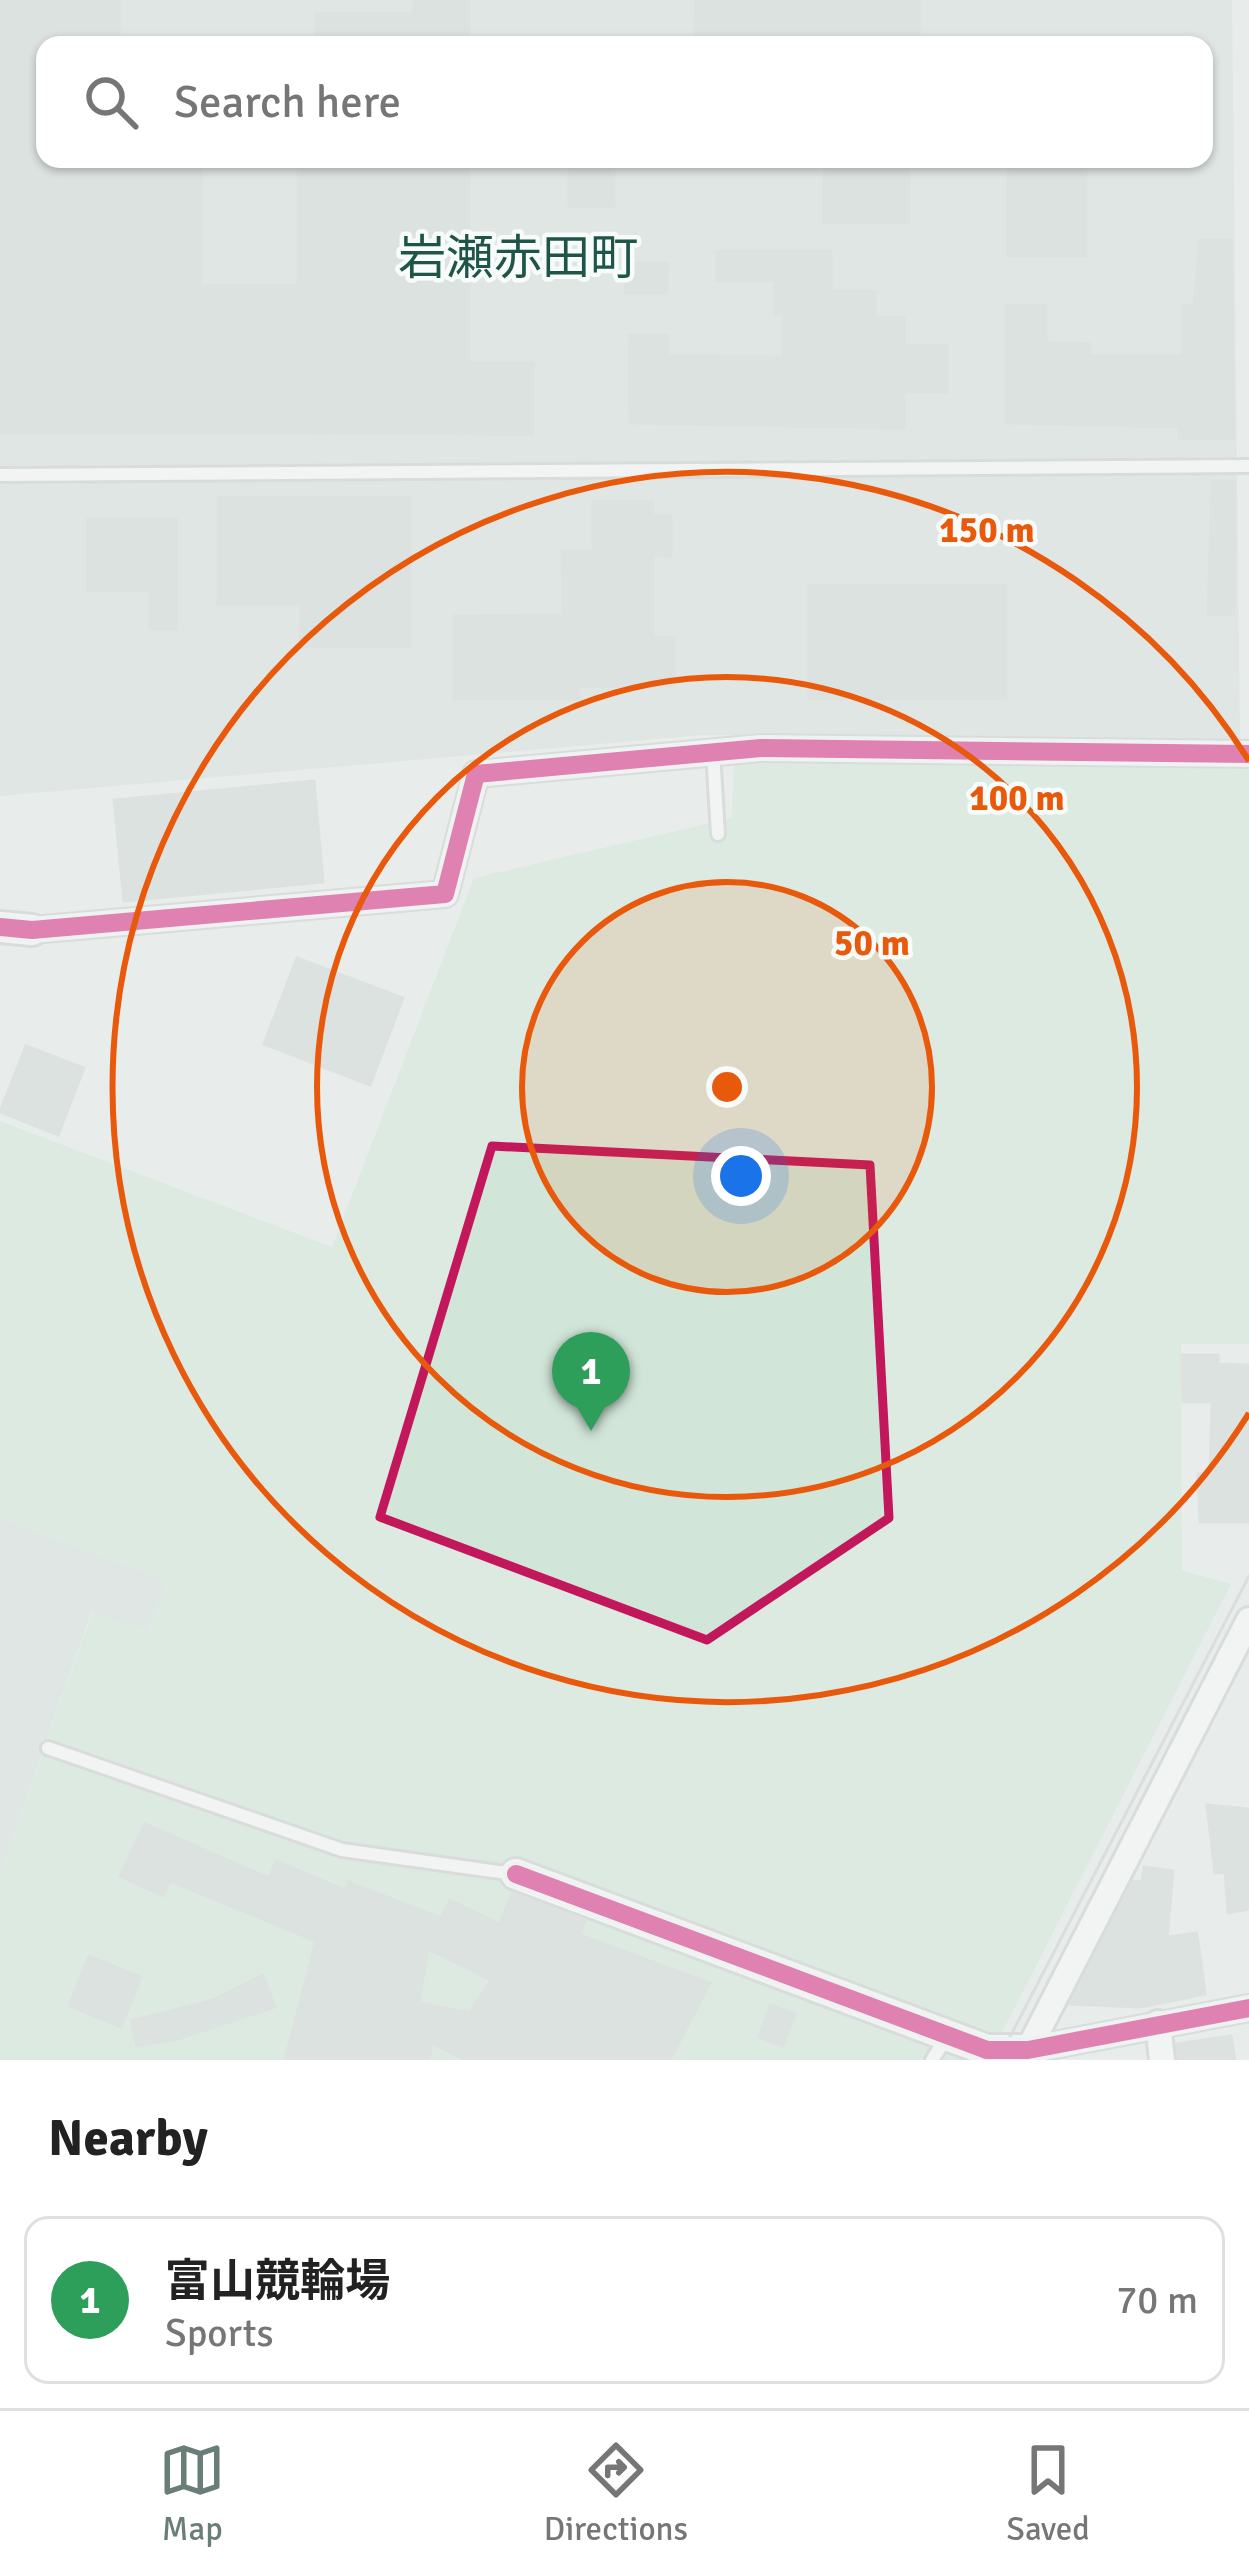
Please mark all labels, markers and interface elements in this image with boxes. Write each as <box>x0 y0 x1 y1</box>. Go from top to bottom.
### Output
search box <box>36 36 1213 168</box>
icon: search <box>78 69 144 135</box>
text: Search here <box>174 75 401 130</box>
district label: 岩瀬赤田町 <box>398 229 638 288</box>
text: 150 m <box>939 508 1035 553</box>
text: 100 m <box>969 776 1065 821</box>
text: 50 m <box>834 921 910 966</box>
centre of rings <box>706 1066 748 1108</box>
your location <box>711 1146 771 1206</box>
pin: 1 <box>552 1332 630 1431</box>
text: Nearby <box>48 2107 208 2170</box>
text: 富山競輪場 <box>165 2254 390 2309</box>
text: 1 <box>79 2276 101 2324</box>
text: 70 m <box>1116 2276 1198 2324</box>
text: Sports <box>165 2309 274 2357</box>
tab: Map <box>159 2437 225 2550</box>
tab: Directions <box>544 2437 688 2550</box>
tab: Saved <box>1007 2437 1090 2550</box>

